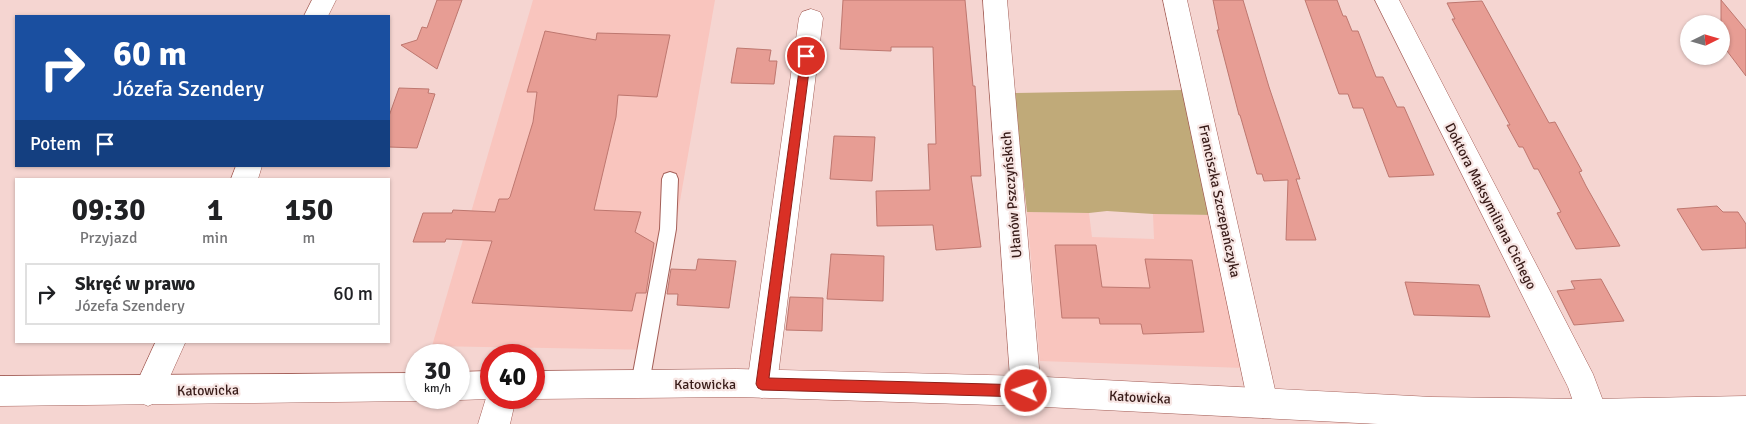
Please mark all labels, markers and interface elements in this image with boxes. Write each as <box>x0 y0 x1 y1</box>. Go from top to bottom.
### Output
north arrow <box>1680 15 1730 65</box>
map controls <box>1680 15 1730 65</box>
text: 60 m <box>113 32 187 75</box>
icon: right <box>30 35 95 100</box>
pin <box>785 35 827 77</box>
icon: arrive <box>792 42 820 70</box>
text: Józefa Szendery <box>113 75 264 102</box>
street label: Doktora Maksymiliana Cichego <box>1441 120 1540 292</box>
street label: Franciszka Szczepańczyka <box>1195 123 1244 279</box>
icon: arrive <box>91 130 119 158</box>
street label: Ułanów Pszczyńskich <box>997 131 1026 259</box>
text: Potem <box>30 132 81 156</box>
text: 09:30 <box>72 192 145 229</box>
text: 1 <box>207 192 223 229</box>
text: 150 <box>285 192 333 229</box>
text: Przyjazd <box>80 228 137 248</box>
text: min <box>202 228 228 248</box>
text: m <box>303 228 315 248</box>
text: Skręć w prawo <box>75 272 195 296</box>
icon: right <box>32 280 60 308</box>
text: 60 m <box>333 282 373 306</box>
text: Józefa Szendery <box>75 296 185 316</box>
speed limit sign: 40 <box>480 344 545 409</box>
text: 30 <box>424 355 451 386</box>
position arrow <box>999 364 1051 416</box>
street label: Katowicka <box>674 376 736 393</box>
street label: Katowicka <box>177 381 239 400</box>
text: km/h <box>424 381 451 396</box>
street label: Katowicka <box>1109 387 1171 408</box>

